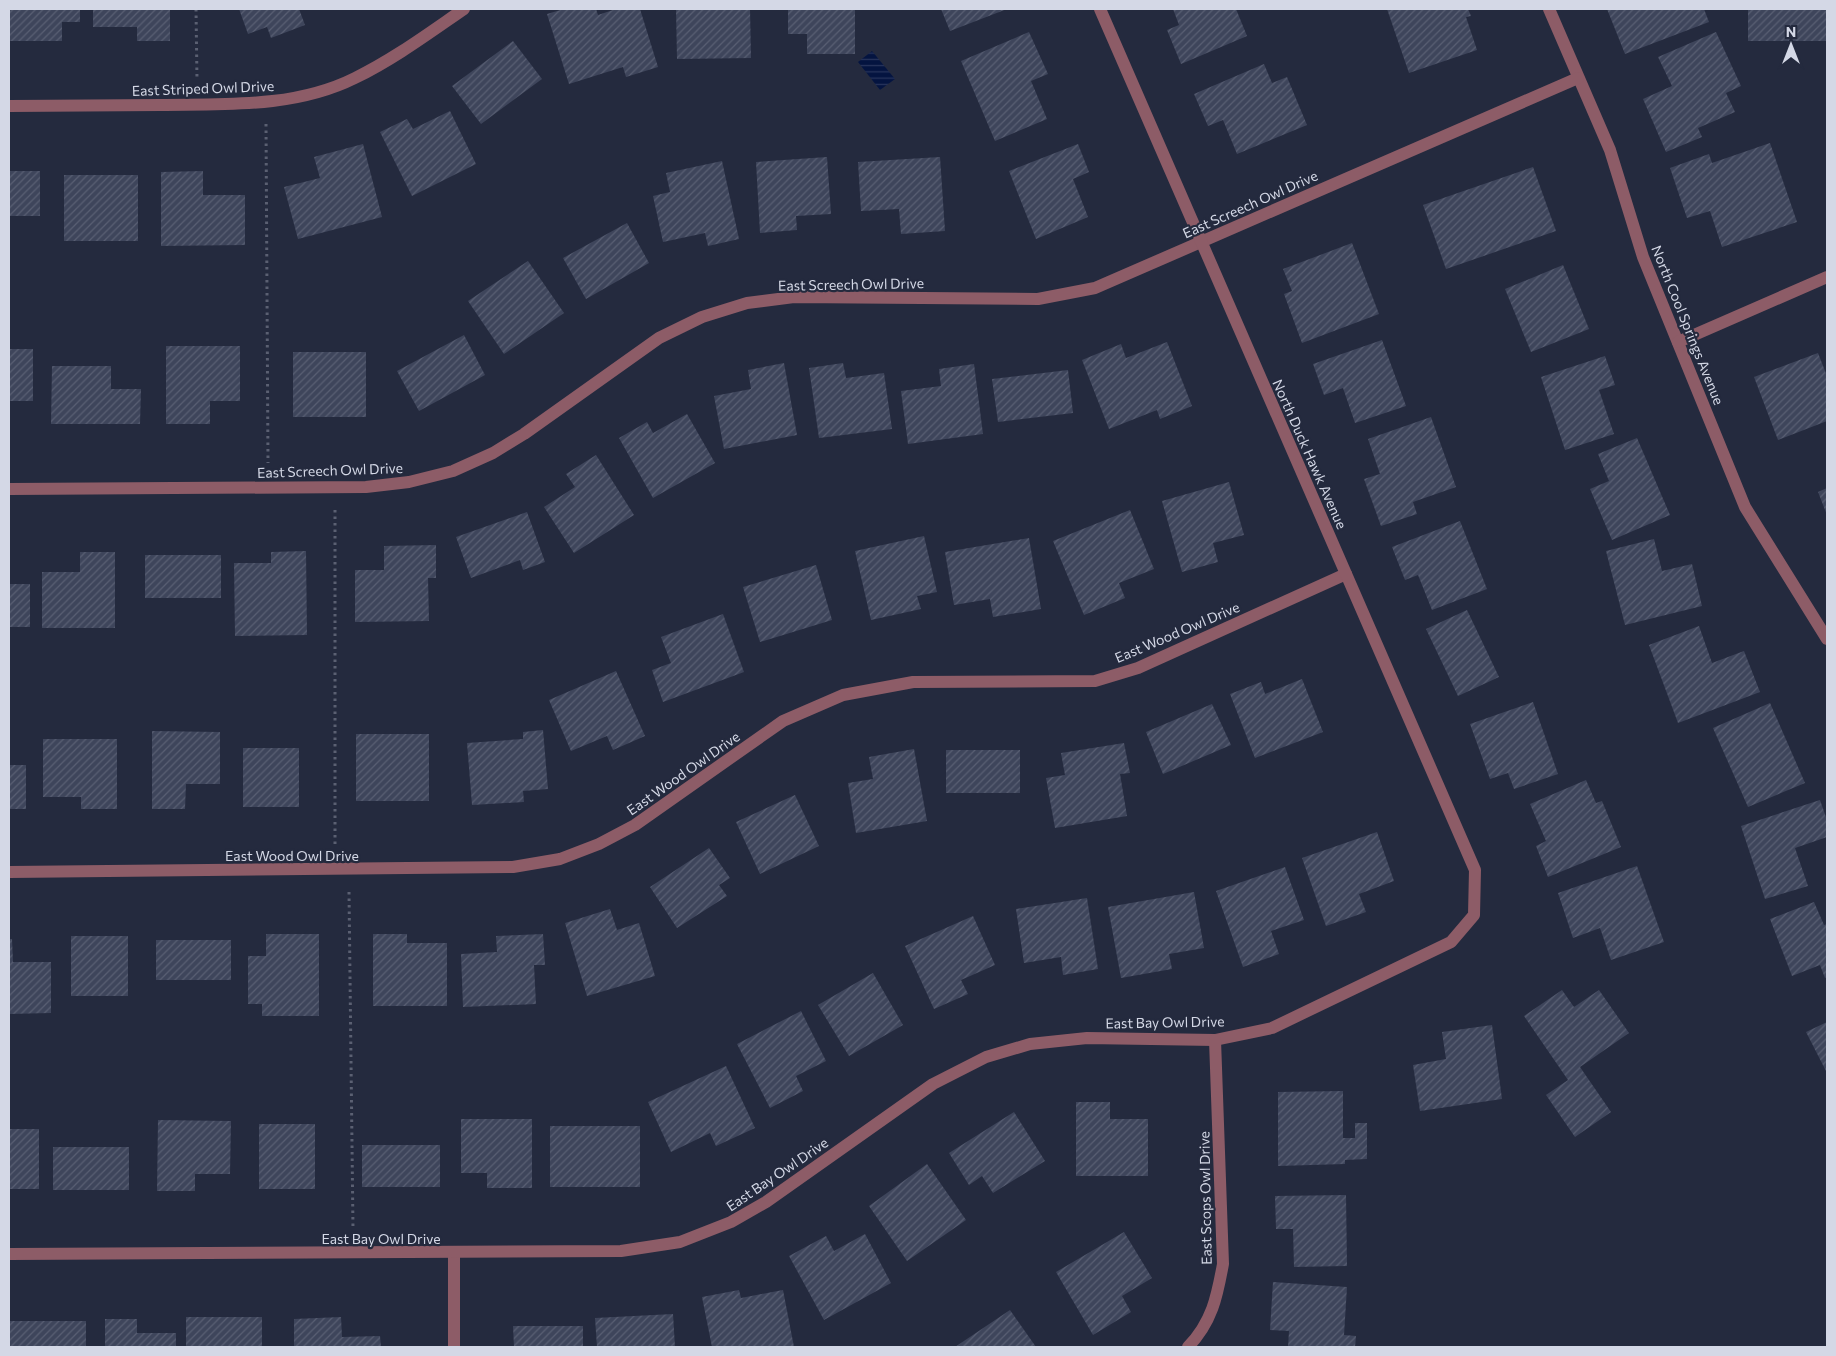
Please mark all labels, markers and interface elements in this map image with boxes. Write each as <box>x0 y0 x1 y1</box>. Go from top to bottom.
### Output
north arrow <box>1766 20 1816 70</box>
text: N <box>1786 23 1796 40</box>
street label: East Striped Owl Drive <box>131 77 275 99</box>
street label: East Screech Owl Drive <box>1180 167 1320 241</box>
street label: North Cool Springs Avenue <box>1648 243 1728 407</box>
street label: East Screech Owl Drive <box>778 274 924 294</box>
street label: North Duck Hawk Avenue <box>1269 377 1351 531</box>
street label: East Screech Owl Drive <box>257 459 403 481</box>
street label: East Wood Owl Drive <box>1112 598 1242 666</box>
street label: East Wood Owl Drive <box>623 728 743 818</box>
street label: East Wood Owl Drive <box>225 847 359 864</box>
street label: East Bay Owl Drive <box>1105 1012 1225 1032</box>
street label: East Scops Owl Drive <box>1195 1131 1215 1265</box>
street label: East Bay Owl Drive <box>723 1134 831 1214</box>
street label: East Bay Owl Drive <box>321 1230 441 1247</box>

